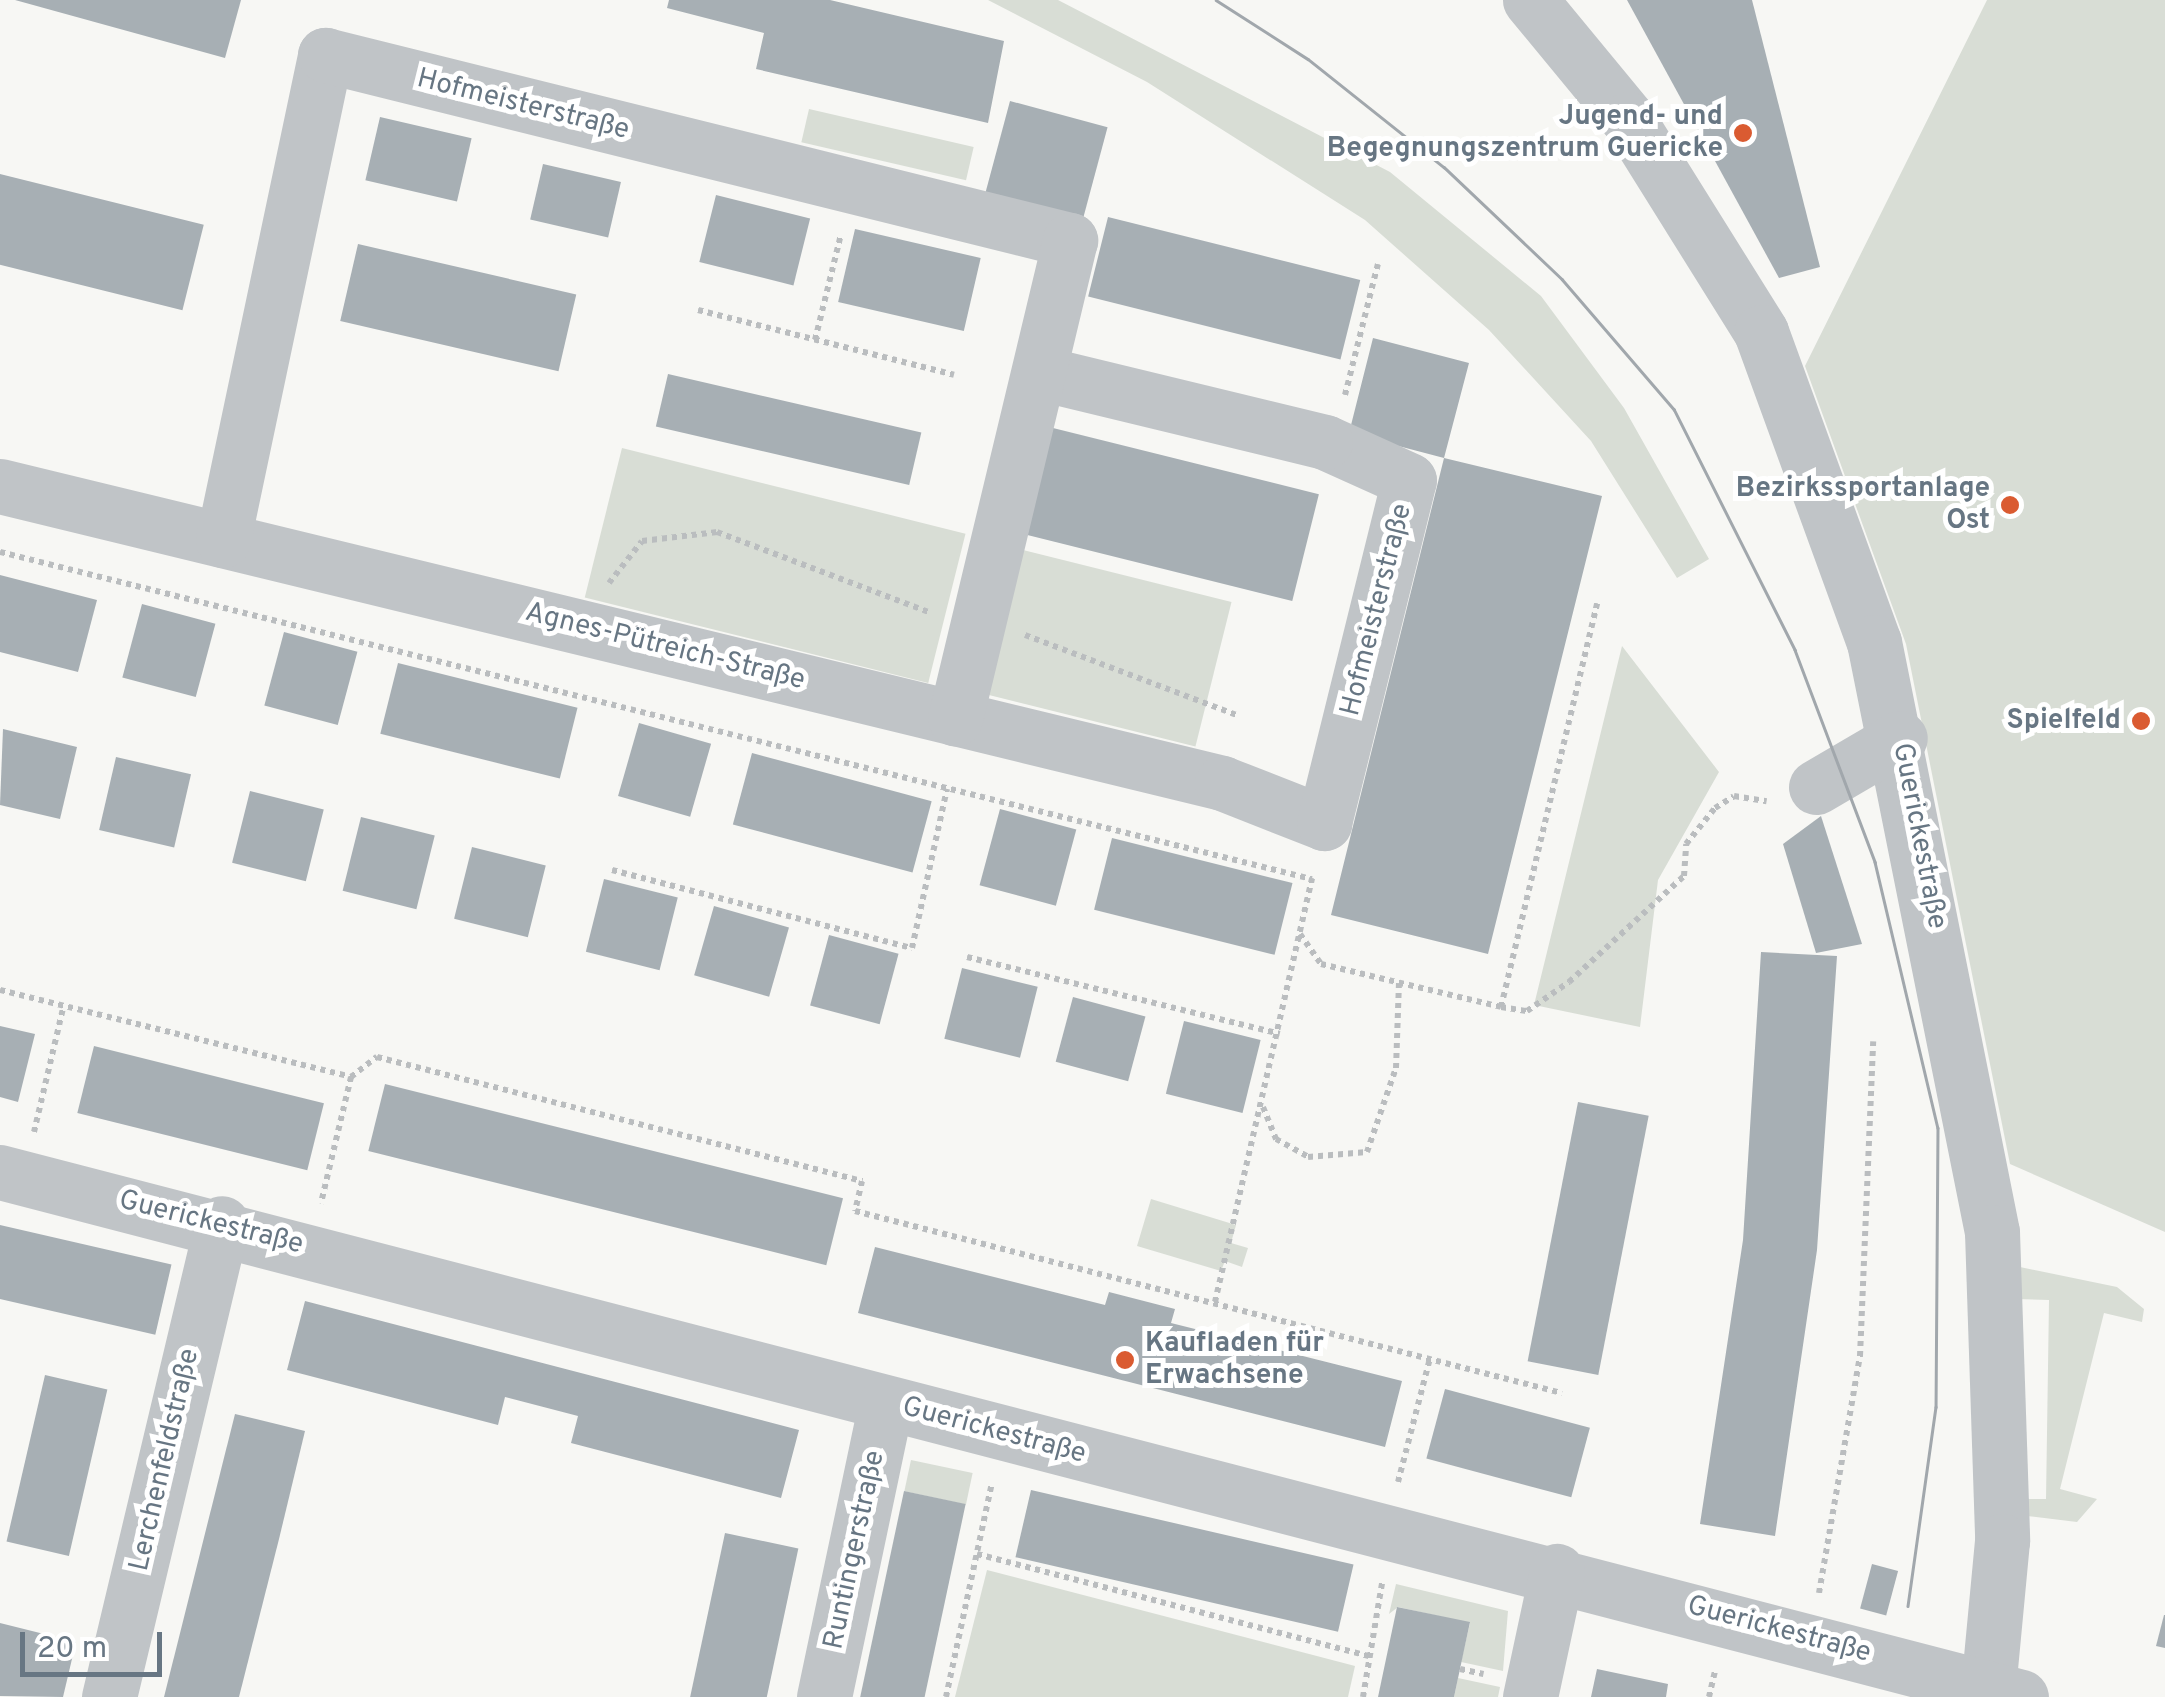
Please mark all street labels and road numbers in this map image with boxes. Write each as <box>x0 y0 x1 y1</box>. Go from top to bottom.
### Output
street label: Hofmeisterstraße <box>413 62 633 148</box>
street label: Hofmeisterstraße <box>1334 500 1420 720</box>
street label: Agnes-Pütreich-Straße <box>522 596 808 698</box>
street label: Guerickestraße <box>1884 740 1954 932</box>
street label: Guerickestraße <box>115 1184 307 1262</box>
street label: Lerchenfeldstraße <box>123 1346 207 1574</box>
street label: Guerickestraße <box>898 1390 1090 1472</box>
street label: Runtingerstraße <box>818 1448 892 1652</box>
street label: Guerickestraße <box>1683 1589 1875 1671</box>

